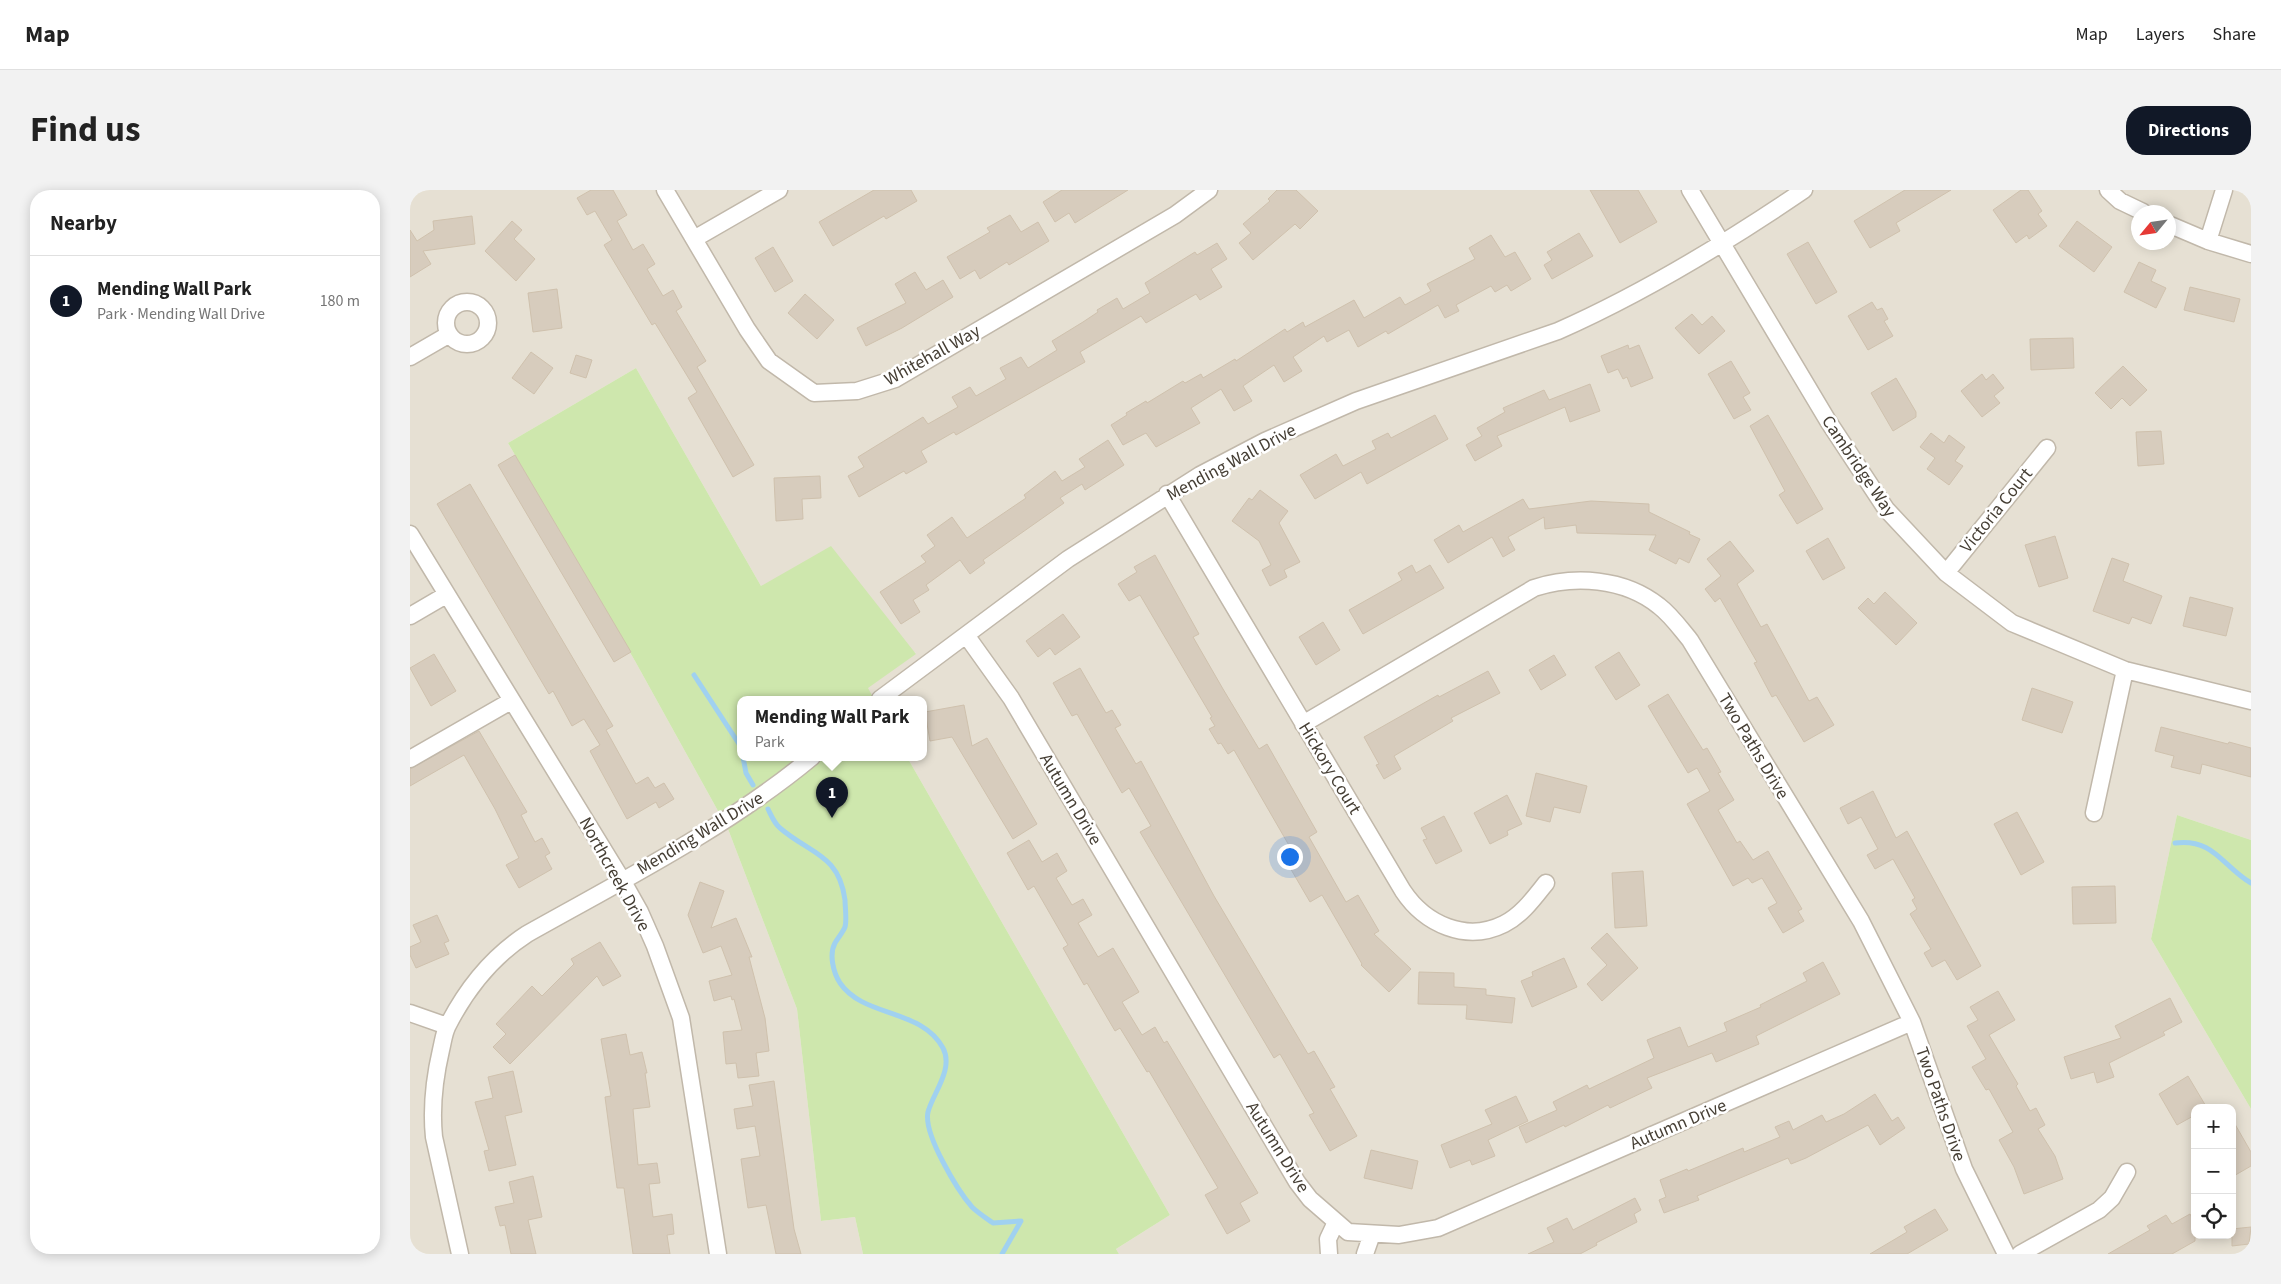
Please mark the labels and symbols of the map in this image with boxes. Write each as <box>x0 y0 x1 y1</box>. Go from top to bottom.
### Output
north arrow <box>2131 205 2176 250</box>
street label: Whitehall Way <box>880 318 985 392</box>
street label: Cambridge Way <box>1815 411 1902 522</box>
street label: Mending Wall Drive <box>1162 418 1301 507</box>
street label: Victoria Court <box>1954 462 2038 558</box>
street label: Two Paths Drive <box>1712 689 1795 804</box>
street label: Hickory Court <box>1292 717 1367 819</box>
street label: Autumn Drive <box>1033 749 1108 850</box>
pin: 1 <box>816 777 848 818</box>
street label: Mending Wall Drive <box>632 786 768 881</box>
street label: Northcreek Drive <box>573 813 656 936</box>
your location <box>1277 844 1303 870</box>
street label: Two Paths Drive <box>1909 1044 1972 1165</box>
street label: Autumn Drive <box>1626 1093 1730 1156</box>
street label: Autumn Drive <box>1240 1097 1315 1197</box>

